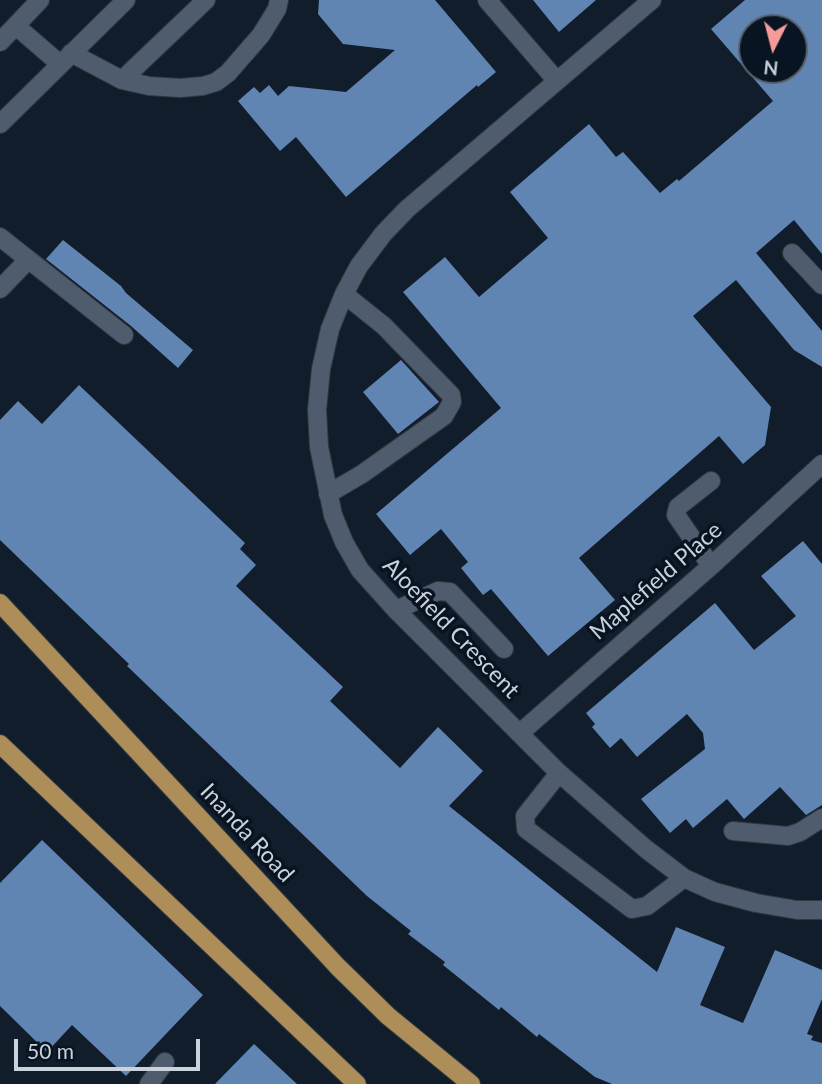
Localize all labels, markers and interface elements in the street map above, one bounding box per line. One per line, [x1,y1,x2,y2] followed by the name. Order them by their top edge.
[738,14,808,84] north arrow
[762,56,779,81] text: N
[584,516,728,646] street label: Maplefield Place
[377,552,525,704] street label: Aloefield Crescent
[194,778,300,888] street label: Inanda Road
[18,1024,203,1068] scale bar
[27,1038,74,1063] text: 50 m

